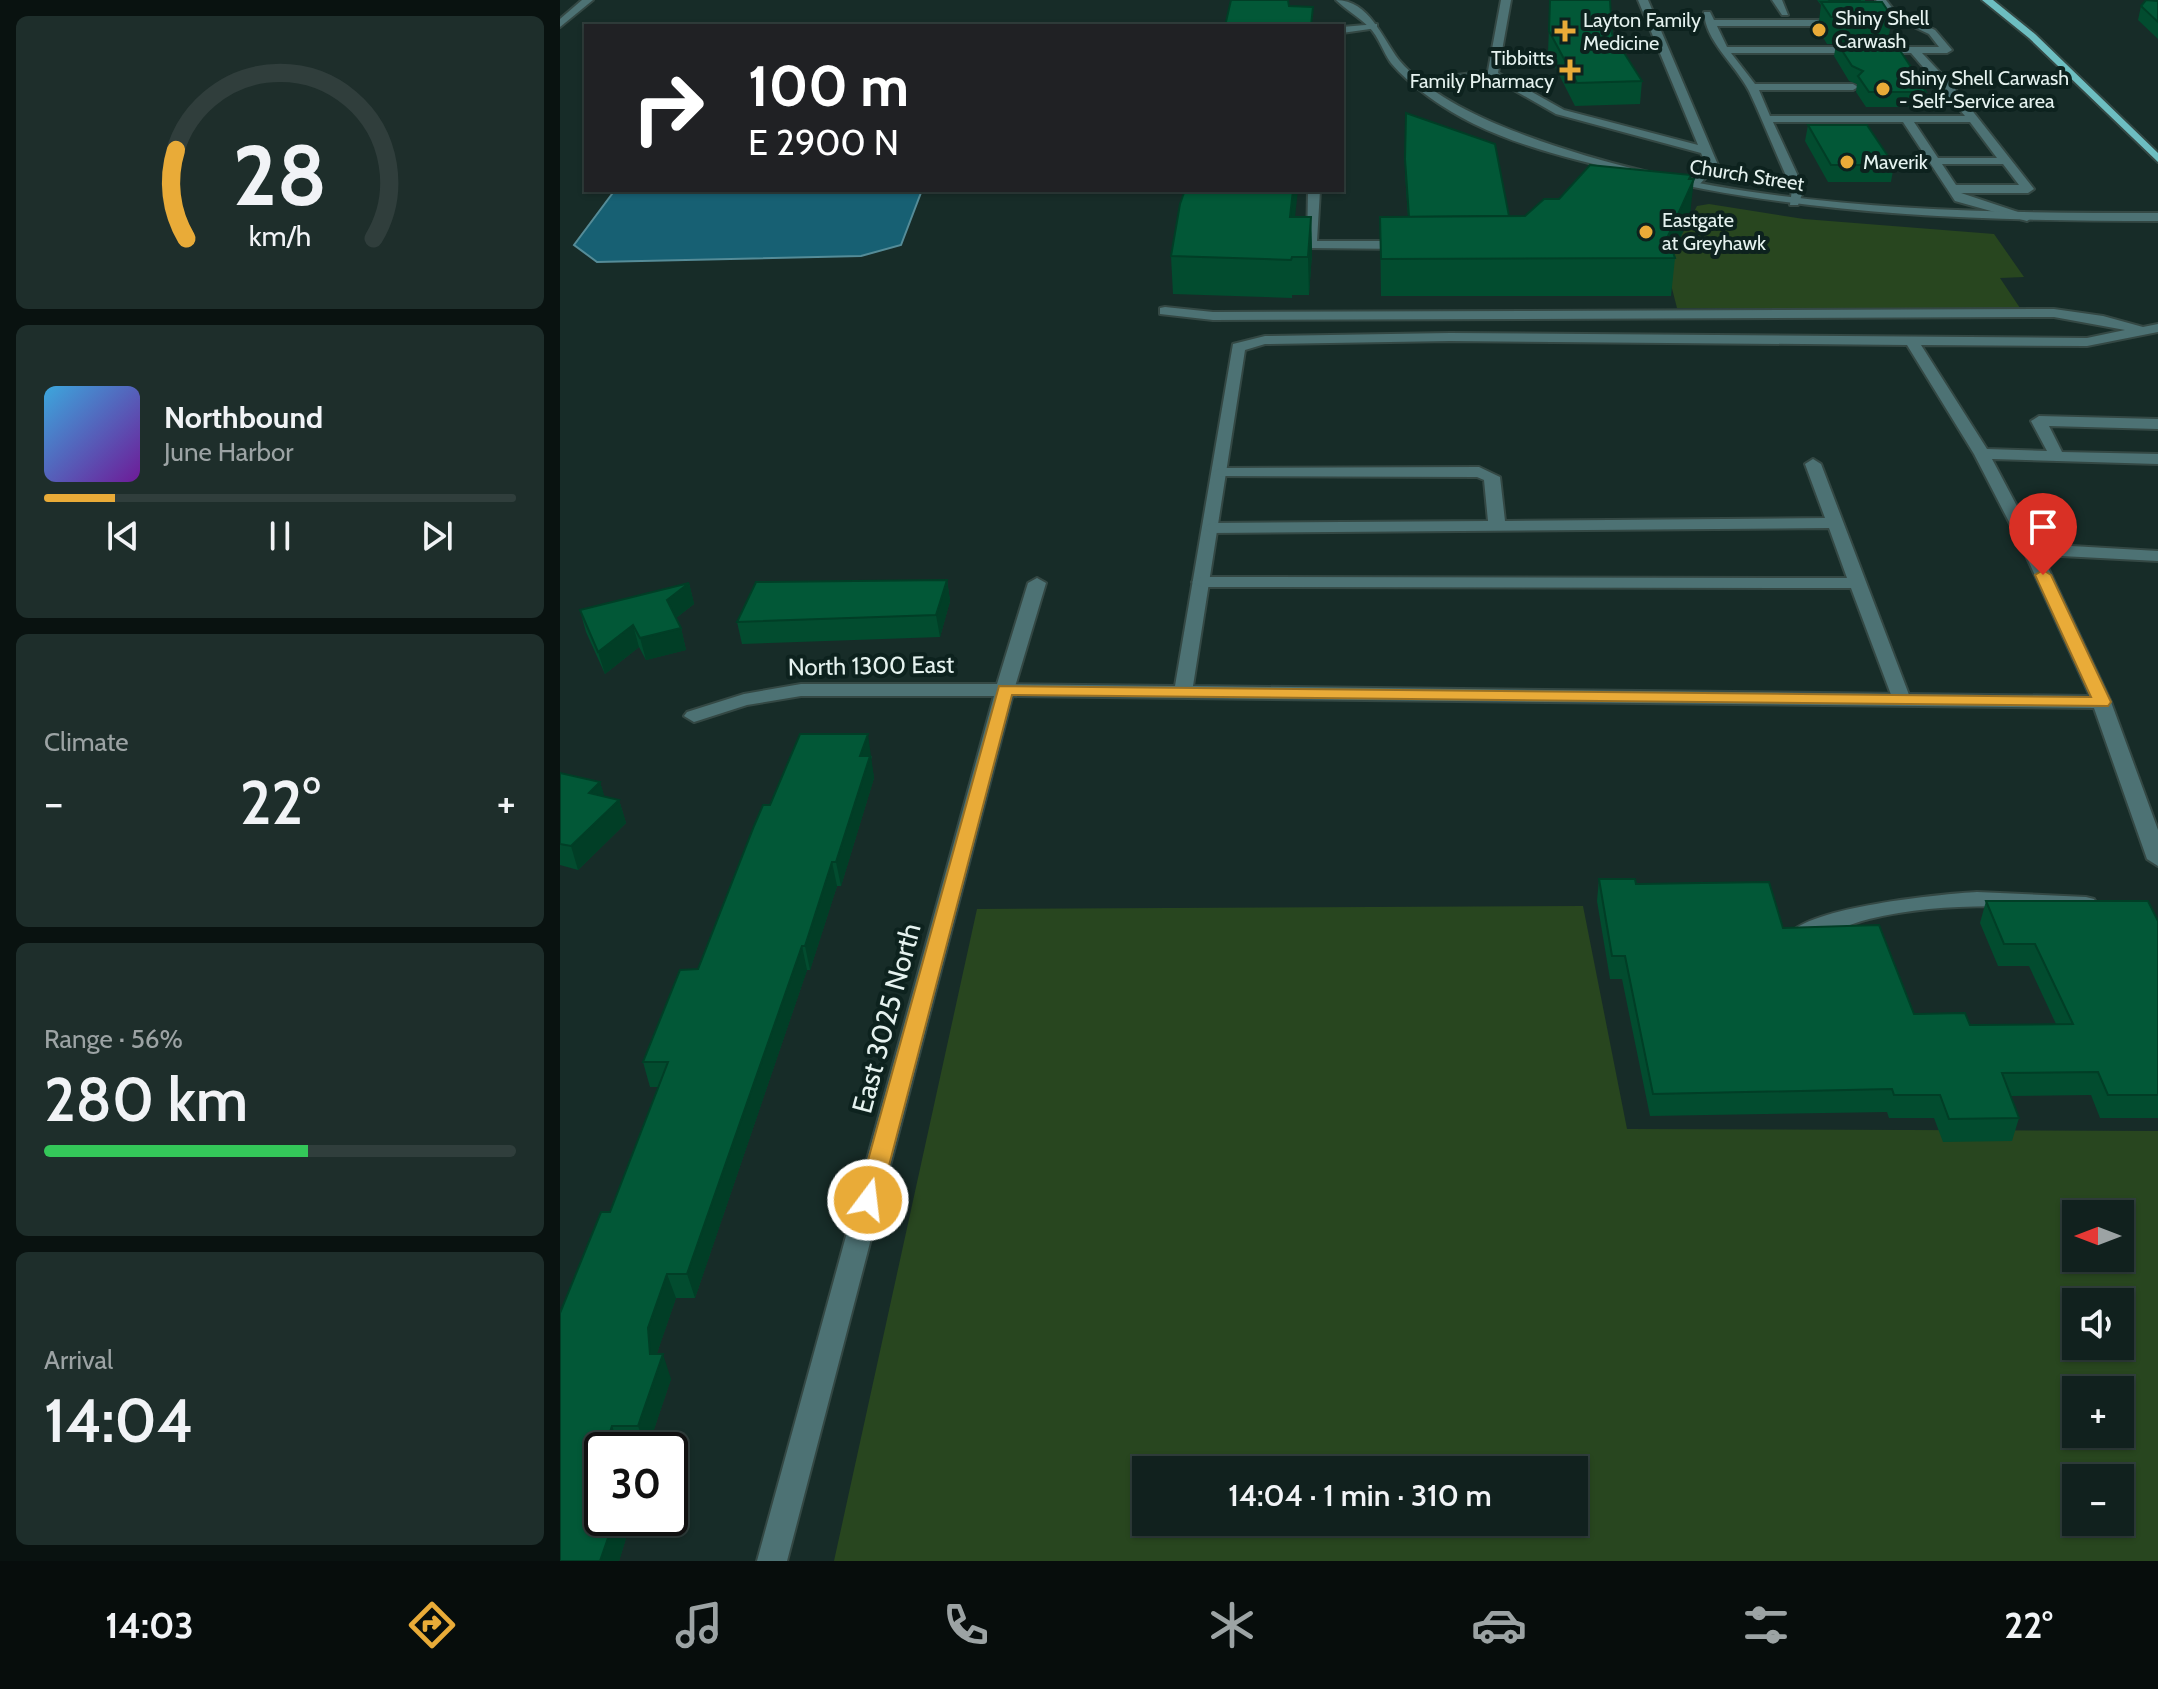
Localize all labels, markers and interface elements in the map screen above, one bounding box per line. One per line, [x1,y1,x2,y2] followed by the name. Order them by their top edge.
[1835,6,1930,53] place label: Shiny Shell Carwash
[1583,8,1701,55] place label: Layton Family Medicine
[1554,20,1576,42] marker: Layton Family Medicine
[1810,21,1828,39] marker: Shiny Shell Carwash
[1410,46,1554,93] place label: Tibbitts Family Pharmacy
[748,52,909,120] text: 100 m
[616,56,720,160] icon: right
[1561,61,1579,79] marker: Tibbitts Family Pharmacy
[1899,66,2069,113] place label: Shiny Shell Carwash - Self-Service area
[1874,80,1892,98] marker: Shiny Shell Carwash - Self-Service area
[748,120,899,164] text: E 2900 N
[233,124,327,225] text: 28
[1863,150,1928,174] place label: Maverik
[1838,153,1856,171] marker: Maverik
[1688,154,1806,196] street label: Church Street
[1662,208,1766,255] place label: Eastgate at Greyhawk
[249,218,311,253] text: km/h
[1637,223,1655,241] marker: Eastgate at Greyhawk
[164,399,323,436] text: Northbound
[164,436,293,468] text: June Harbor
[2009,493,2077,575] pin
[2021,505,2065,549] icon: arrive
[101,514,145,558] icon: previous
[258,514,302,558] icon: pause
[415,514,459,558] icon: next
[788,650,954,681] street label: North 1300 East
[44,726,129,758] text: Climate
[240,766,320,839] text: 22°
[44,776,63,829] text: −
[497,776,516,829] text: +
[844,919,928,1117] street label: East 3025 North
[44,1023,183,1055] text: Range · 56%
[44,1063,248,1136] text: 280 km
[826,1158,910,1242] position arrow
[2062,1200,2134,1272] north arrow
[2062,1200,2134,1536] map controls
[2062,1288,2134,1360] button: sound
[44,1344,113,1376] text: Arrival
[2062,1376,2134,1448] button: +
[44,1384,193,1457] text: 14:04
[584,1432,688,1536] speed limit sign: 30
[2062,1464,2134,1536] button: −
[1228,1477,1492,1514] text: 14:04 · 1 min · 310 m
[404,1597,460,1653] icon: directions
[671,1597,727,1653] icon: music
[938,1597,994,1653] icon: phone
[1204,1597,1260,1653] icon: climate
[1471,1597,1527,1653] icon: car
[1738,1597,1794,1653] icon: filters
[105,1603,194,1647] text: 14:03
[2004,1603,2053,1647] text: 22°

